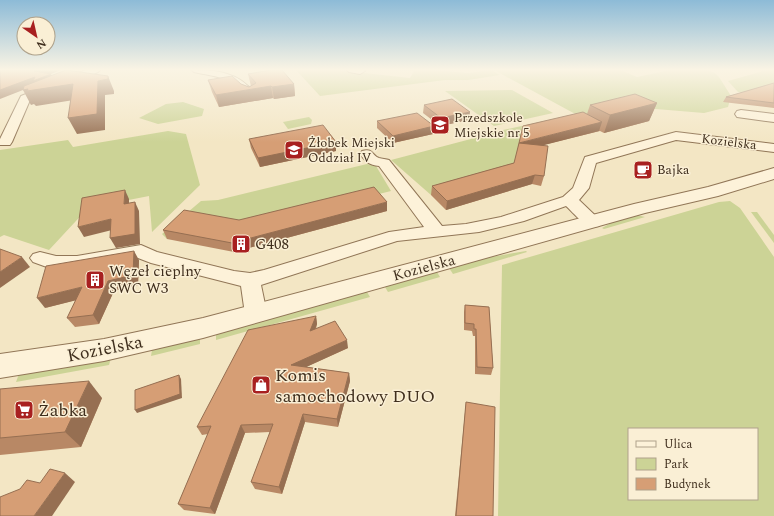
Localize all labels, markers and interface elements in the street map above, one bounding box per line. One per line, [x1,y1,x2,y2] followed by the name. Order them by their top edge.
[16,16,56,56] north arrow
[33,34,50,53] text: N
[454,108,530,143] place label: Przedszkole Miejskie nr 5
[429,114,451,136] school or university icon: Przedszkole Miejskie nr 5
[700,129,758,155] street label: Kozielska
[308,133,395,168] place label: Żłobek Miejski Oddział IV
[283,139,305,161] school or university icon: Żłobek Miejski Oddział IV
[632,159,654,181] cafe icon: Bajka
[657,160,690,180] place label: Bajka
[230,233,252,255] building icon: G408
[255,233,289,256] place label: G408
[390,248,459,287] street label: Kozielska
[109,260,202,300] place label: Węzeł cieplny SWC W3
[84,269,106,291] building icon: Węzeł cieplny SWC W3
[65,328,145,370] street label: Kozielska
[275,362,435,410] place label: Komis samochodowy DUO
[250,374,272,396] shop icon: Komis samochodowy DUO
[38,397,87,424] place label: Żabka
[13,399,35,421] supermarket icon: Żabka
[628,428,758,500] legend
[664,435,693,454] text: Ulica
[664,455,689,474] text: Park
[664,475,711,494] text: Budynek

